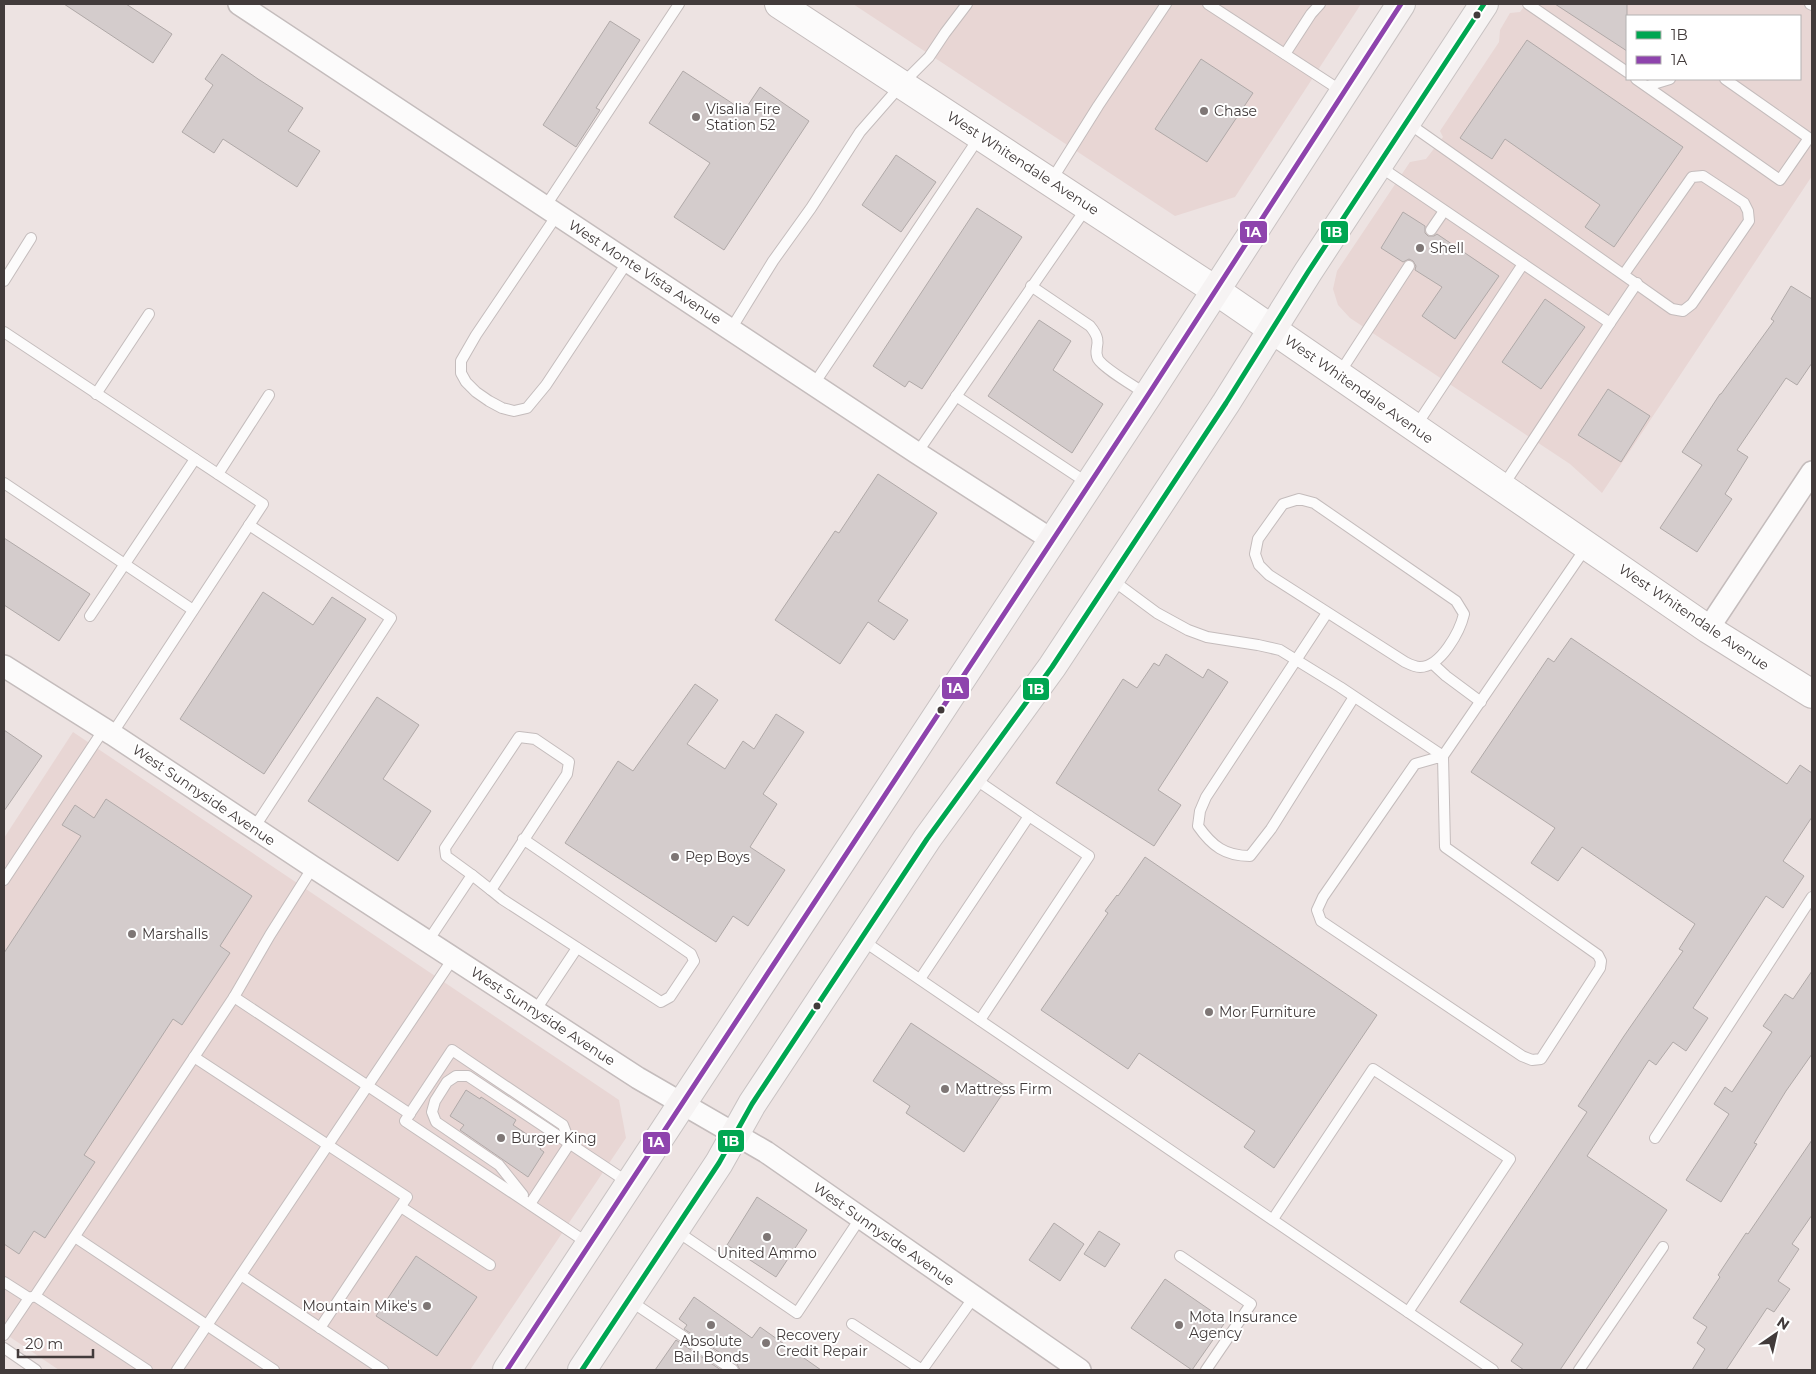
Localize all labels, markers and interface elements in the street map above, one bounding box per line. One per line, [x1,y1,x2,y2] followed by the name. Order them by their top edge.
[1472,10,1482,20] unlabelled marker
[1626,15,1801,80] legend
[1671,25,1688,44] text: 1B
[1671,50,1687,69] text: 1A
[706,100,780,134] place label: Visalia Fire Station 52
[1214,102,1257,120] place label: Chase
[1198,105,1210,117] marker: Chase
[944,107,1102,219] street label: West Whitendale Avenue
[690,111,702,123] marker: Visalia Fire Station 52
[565,216,725,328] street label: West Monte Vista Avenue
[1239,220,1268,244] line badge: 1A
[1320,220,1349,244] line badge: 1B
[1245,223,1261,241] text: 1A
[1326,223,1342,241] text: 1B
[1430,239,1464,257] place label: Shell
[1414,242,1426,254] marker: Shell
[1281,331,1437,447] street label: West Whitendale Avenue
[1615,560,1773,674] street label: West Whitendale Avenue
[941,676,970,700] line badge: 1A
[1022,677,1050,701] line badge: 1B
[947,679,963,697] text: 1A
[1028,680,1044,698] text: 1B
[936,705,946,715] unlabelled marker
[129,740,279,850] street label: West Sunnyside Avenue
[685,848,750,866] place label: Pep Boys
[669,851,681,863] marker: Pep Boys
[142,925,208,943] place label: Marshalls
[126,928,138,940] marker: Marshalls
[467,963,619,1069] street label: West Sunnyside Avenue
[812,1001,822,1011] unlabelled marker
[1219,1003,1316,1021] place label: Mor Furniture
[1203,1006,1215,1018] marker: Mor Furniture
[955,1080,1052,1098] place label: Mattress Firm
[939,1083,951,1095] marker: Mattress Firm
[511,1129,597,1147] place label: Burger King
[717,1129,745,1153] line badge: 1B
[642,1131,671,1155] line badge: 1A
[495,1132,507,1144] marker: Burger King
[723,1132,739,1150] text: 1B
[648,1133,664,1151] text: 1A
[810,1178,958,1290] street label: West Sunnyside Avenue
[761,1231,773,1243] marker: United Ammo
[717,1244,817,1262] place label: United Ammo
[302,1297,417,1315] place label: Mountain Mike's
[421,1300,433,1312] marker: Mountain Mike's
[1189,1308,1297,1342] place label: Mota Insurance Agency
[1751,1309,1801,1359] north arrow
[1774,1313,1793,1334] text: N
[705,1319,717,1331] marker: Absolute Bail Bonds
[1173,1319,1185,1331] marker: Mota Insurance Agency
[18,1326,92,1358] scale bar
[776,1326,868,1360] place label: Recovery Credit Repair
[673,1332,749,1366] place label: Absolute Bail Bonds
[25,1334,63,1353] text: 20 m
[760,1337,772,1349] marker: Recovery Credit Repair

